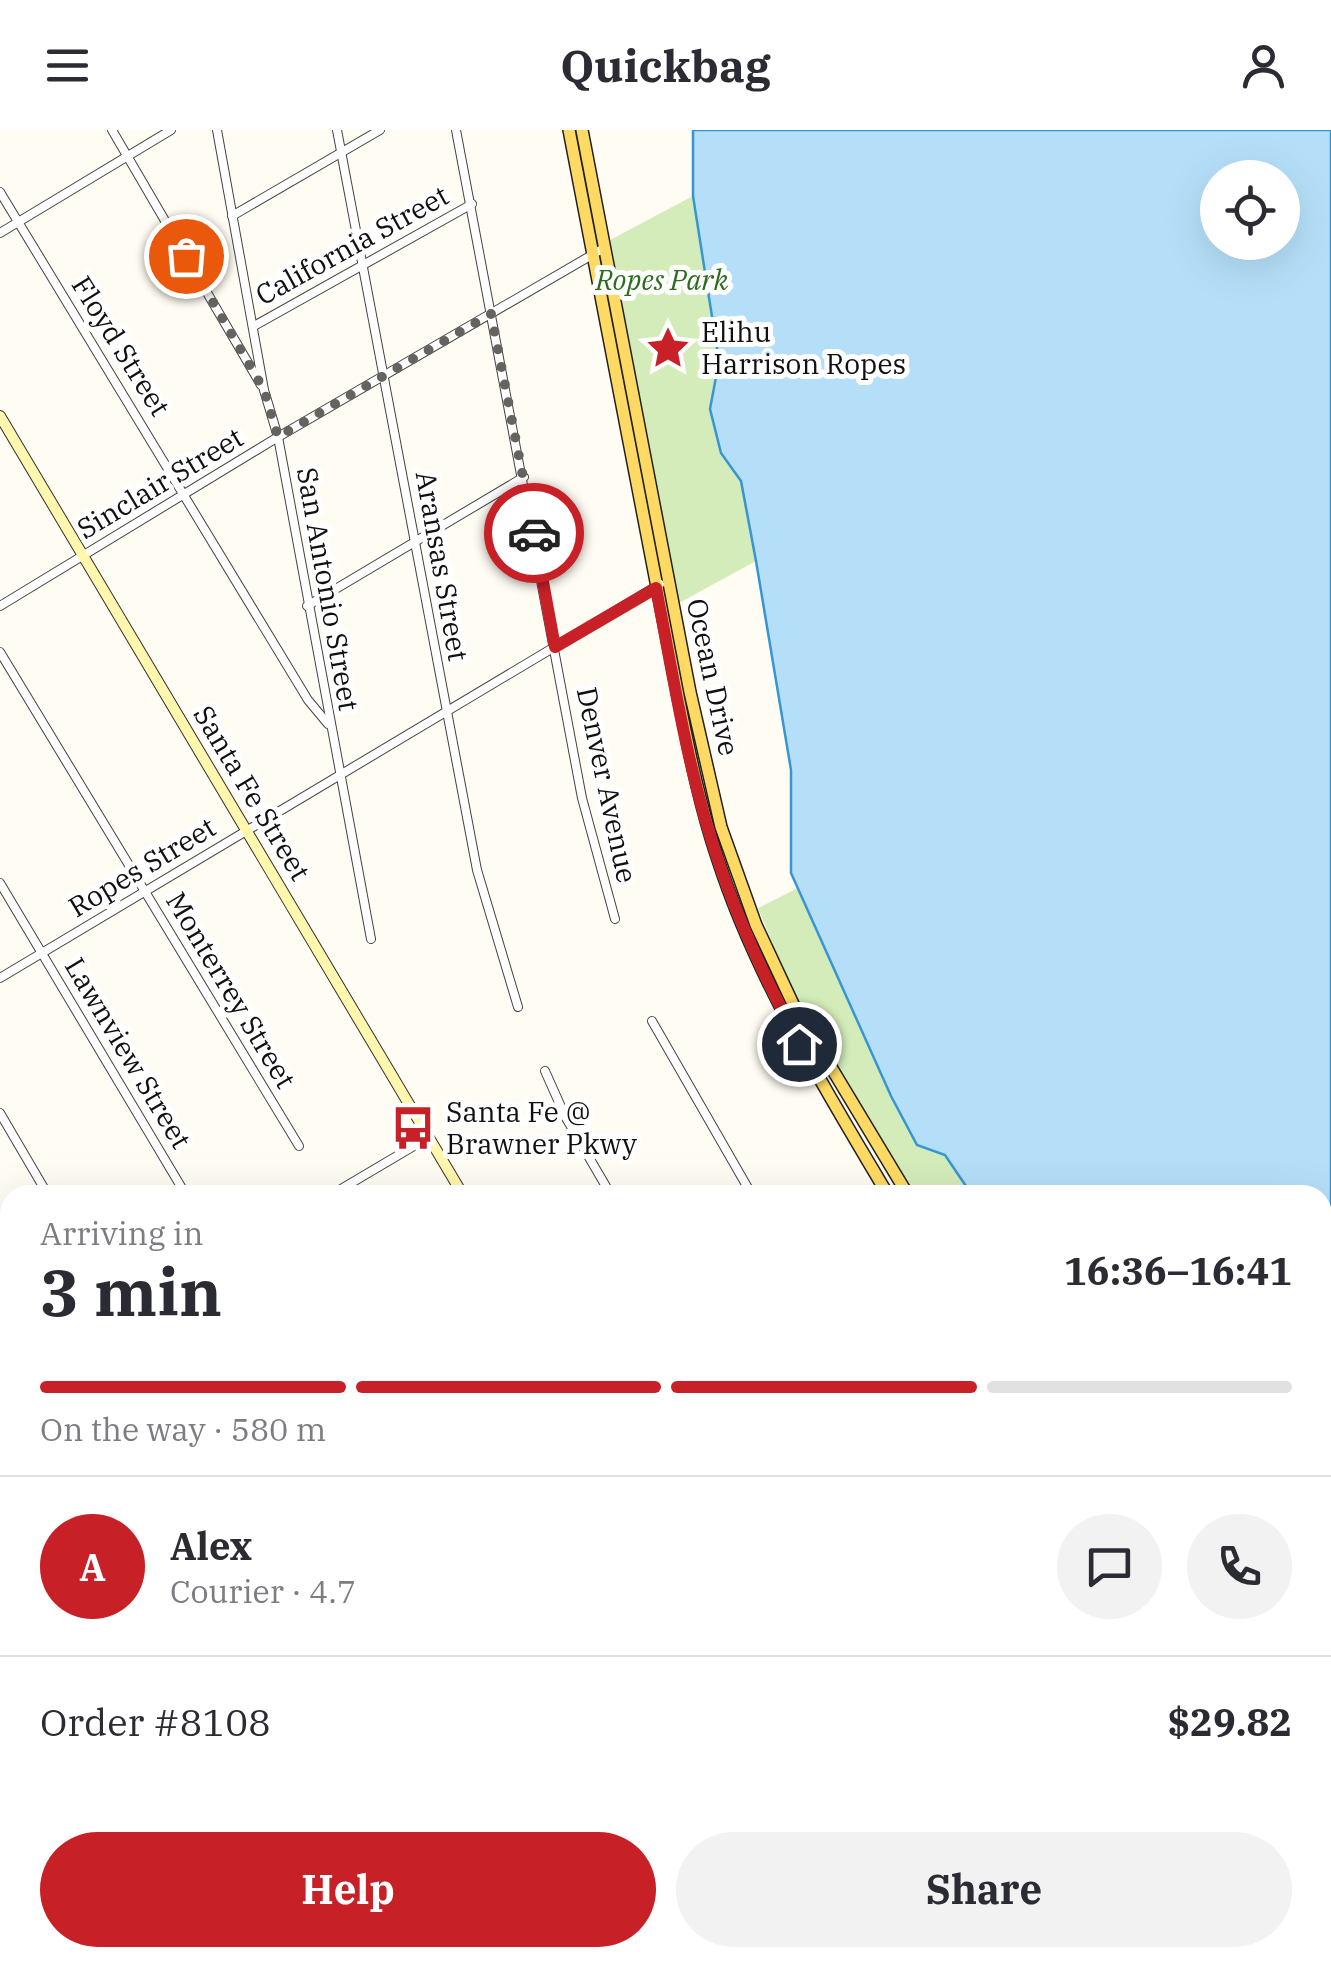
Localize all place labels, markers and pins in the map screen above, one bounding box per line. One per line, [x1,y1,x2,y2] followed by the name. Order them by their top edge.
[144,214,229,299] pin
[701,313,906,382] place label: Elihu Harrison Ropes
[644,324,692,372] place icon: Elihu Harrison Ropes
[757,1002,842,1087] pin
[446,1093,637,1162] place label: Santa Fe @ Brawner Pkwy
[389,1104,437,1152] bus stop icon: Santa Fe @ Brawner Pkwy

